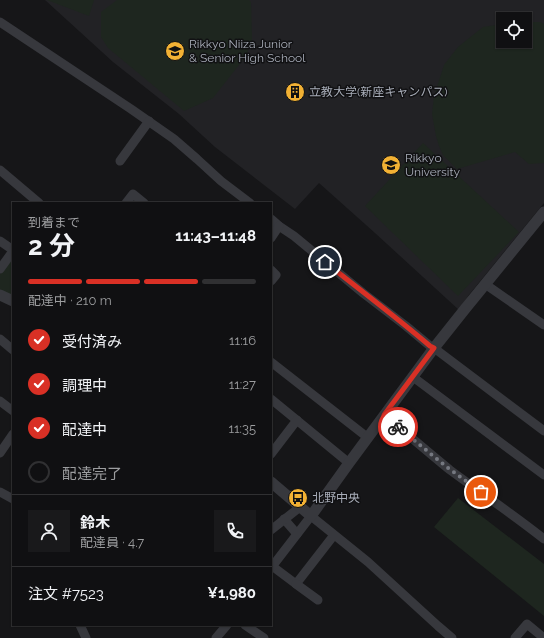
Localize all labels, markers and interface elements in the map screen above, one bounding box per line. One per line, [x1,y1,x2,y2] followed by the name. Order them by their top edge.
[496,12,532,48] map controls
[496,12,532,48] button: locate
[189,37,306,65] place label: Rikkyo Niiza Junior & Senior High School
[164,40,186,62] school or university icon: Rikkyo Niiza Junior & Senior High School
[284,81,306,103] building icon: 立教大学(新座キャンパス)
[309,85,447,99] place label: 立教大学(新座キャンパス)
[405,151,460,179] place label: Rikkyo University
[380,154,402,176] school or university icon: Rikkyo University
[28,215,80,230] text: 到着まで
[175,227,256,245] text: 11:43–11:48
[28,231,75,261] text: 2 分
[308,245,342,279] pin
[314,251,336,273] icon: home
[28,293,112,308] text: 配達中 · 210 m
[28,329,50,351] icon: check
[62,333,122,351] text: 受付済み
[229,333,256,348] text: 11:16
[28,373,50,395] icon: check
[62,377,107,395] text: 調理中
[229,377,256,392] text: 11:27
[378,407,418,447] courier
[387,416,409,438] icon: bike
[28,417,50,439] icon: check
[62,421,107,439] text: 配達中
[228,421,256,436] text: 11:35
[62,465,122,483] text: 配達完了
[464,475,498,509] pin
[470,481,492,503] icon: bag
[287,487,309,509] bus stop icon: 北野中央
[312,491,360,505] place label: 北野中央
[28,510,70,552] button: person
[214,510,256,552] button: phone
[80,514,110,532] text: 鈴木
[80,535,144,550] text: 配達員 · 4.7
[207,584,256,602] text: ¥1,980
[28,585,104,603] text: 注文 #7523

